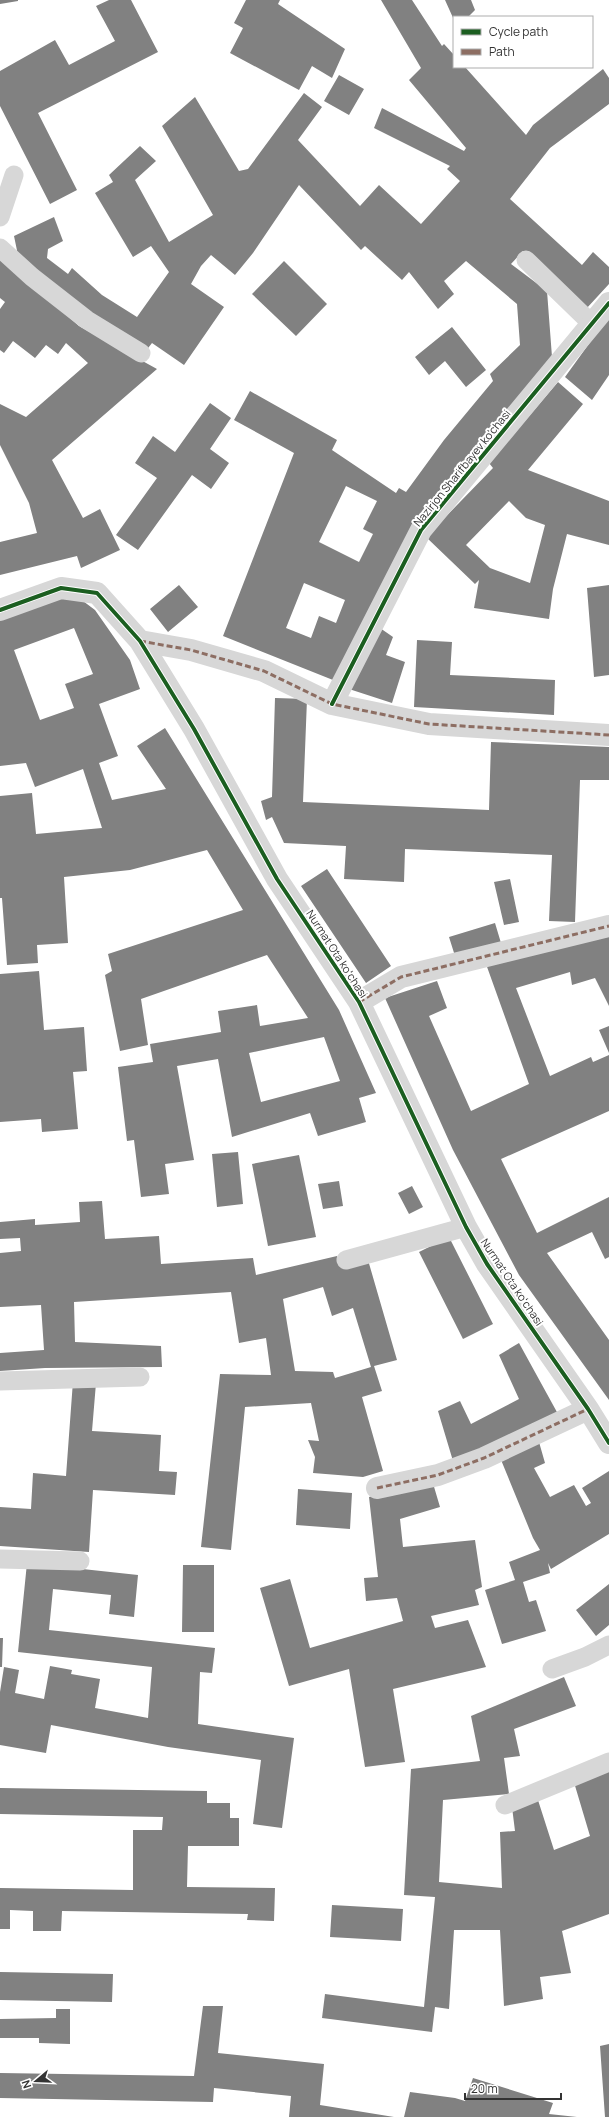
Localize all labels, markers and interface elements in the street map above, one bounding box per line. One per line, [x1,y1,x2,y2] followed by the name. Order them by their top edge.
[453,16,593,68] legend
[489,23,548,40] text: Cycle path
[489,43,515,60] text: Path
[410,406,513,529] street label: Nazirjon Sharifbayev ko'chasi
[303,907,372,1001] street label: Nurmat Ota koʻchasi
[478,1235,547,1328] street label: Nurmat Ota koʻchasi
[16,2061,56,2101] north arrow
[465,2075,561,2101] scale bar
[18,2078,34,2091] text: N
[471,2080,498,2097] text: 20 m

